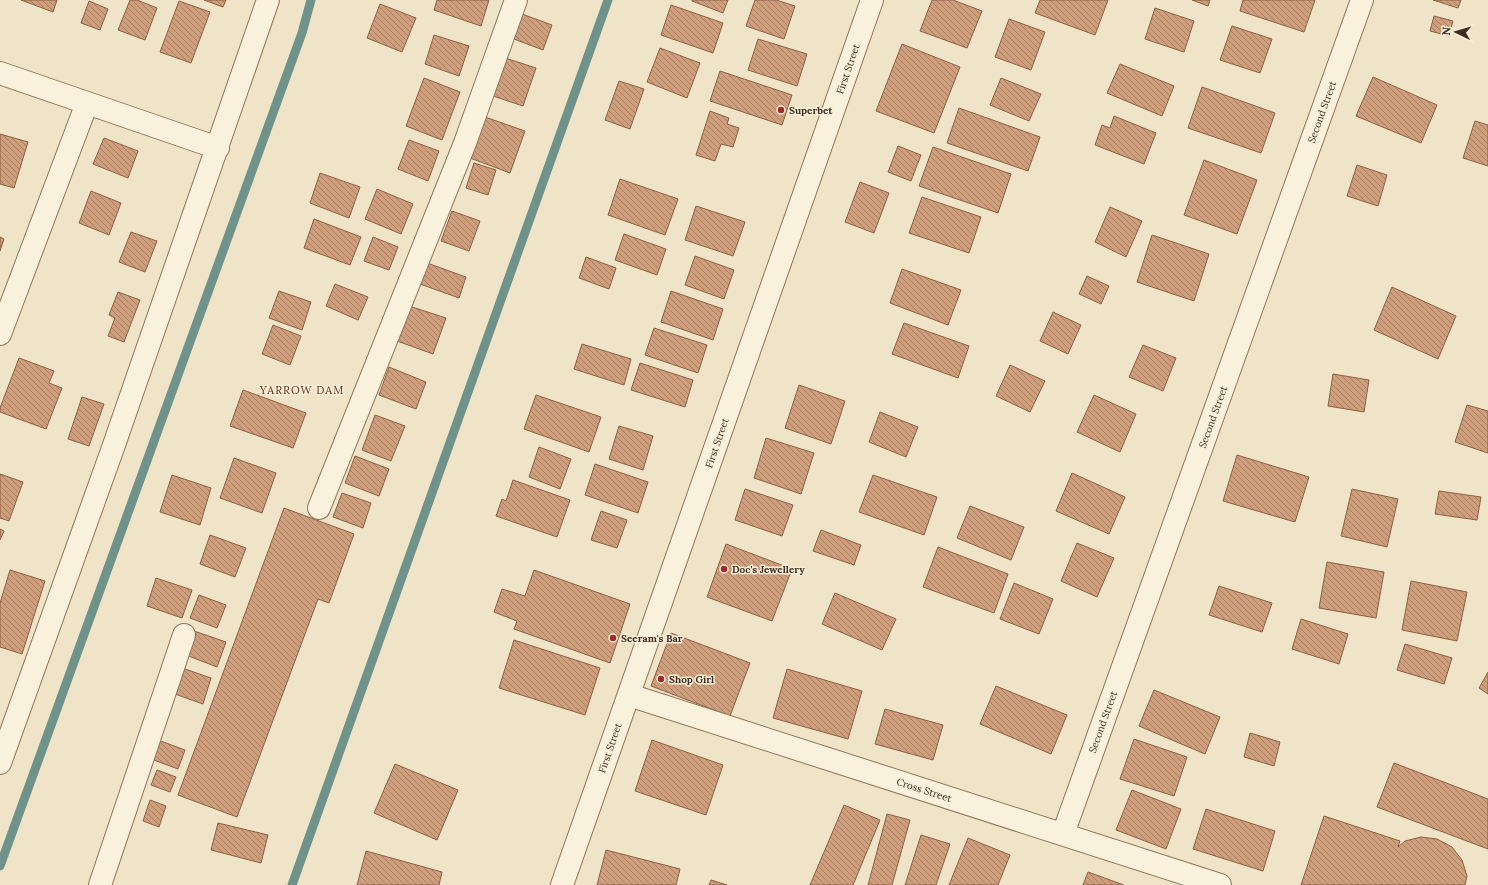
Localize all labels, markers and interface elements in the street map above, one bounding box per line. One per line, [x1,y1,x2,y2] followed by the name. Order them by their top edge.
[1436,12,1476,52] north arrow
[1439,26,1453,36] text: N
[833,42,863,96] street label: First Street
[1305,79,1339,145] street label: Second Street
[789,104,833,117] place label: Superbet
[776,105,786,115] marker: Superbet
[259,383,344,397] district label: YARROW DAM
[1196,384,1230,450] street label: Second Street
[702,416,732,470] street label: First Street
[732,563,805,576] place label: Doc's Jewellery
[719,564,729,574] marker: Doc's Jewellery
[621,632,683,645] place label: Seeram's Bar
[608,633,618,643] marker: Seeram's Bar
[669,673,714,686] place label: Shop Girl
[656,674,666,684] marker: Shop Girl
[1086,689,1120,755] street label: Second Street
[595,721,625,775] street label: First Street
[895,775,953,805] street label: Cross Street

